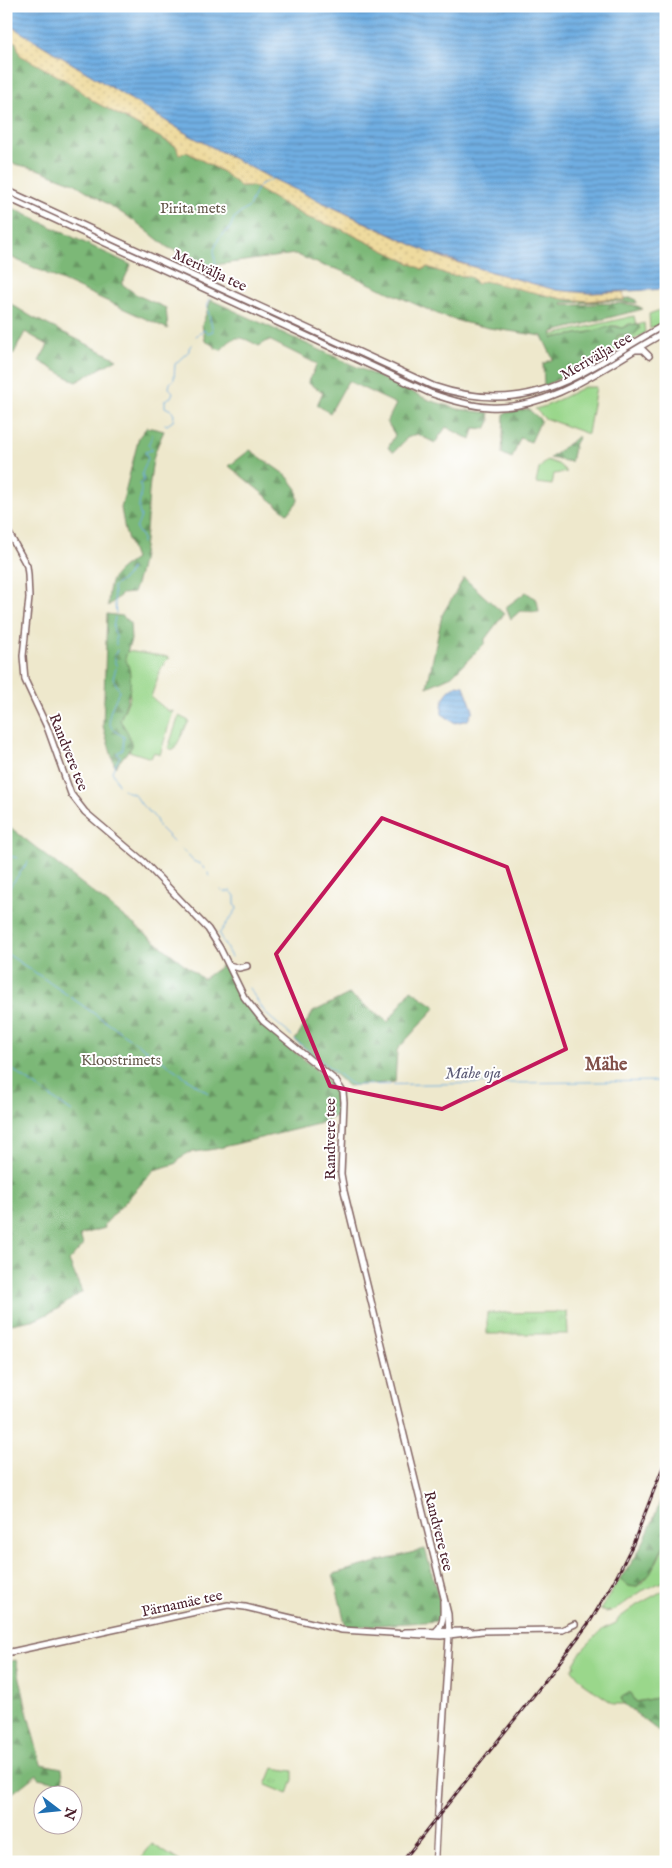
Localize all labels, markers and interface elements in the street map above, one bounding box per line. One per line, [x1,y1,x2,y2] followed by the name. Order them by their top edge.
[160,199,226,218] park label: Pirita mets
[170,245,250,296] street label: Merivälja tee
[557,328,636,385] street label: Merivälja tee
[44,711,93,794] street label: Randvere tee
[81,1051,161,1070] park label: Kloostrimets
[585,1054,628,1077] district label: Mähe
[445,1064,501,1084] water label: Mähe oja
[321,1098,340,1180] street label: Randvere tee
[419,1489,458,1573] street label: Randvere tee
[140,1586,224,1621] street label: Pärnamäe tee
[32,1786,82,1836] north arrow
[59,1804,80,1822] text: N

